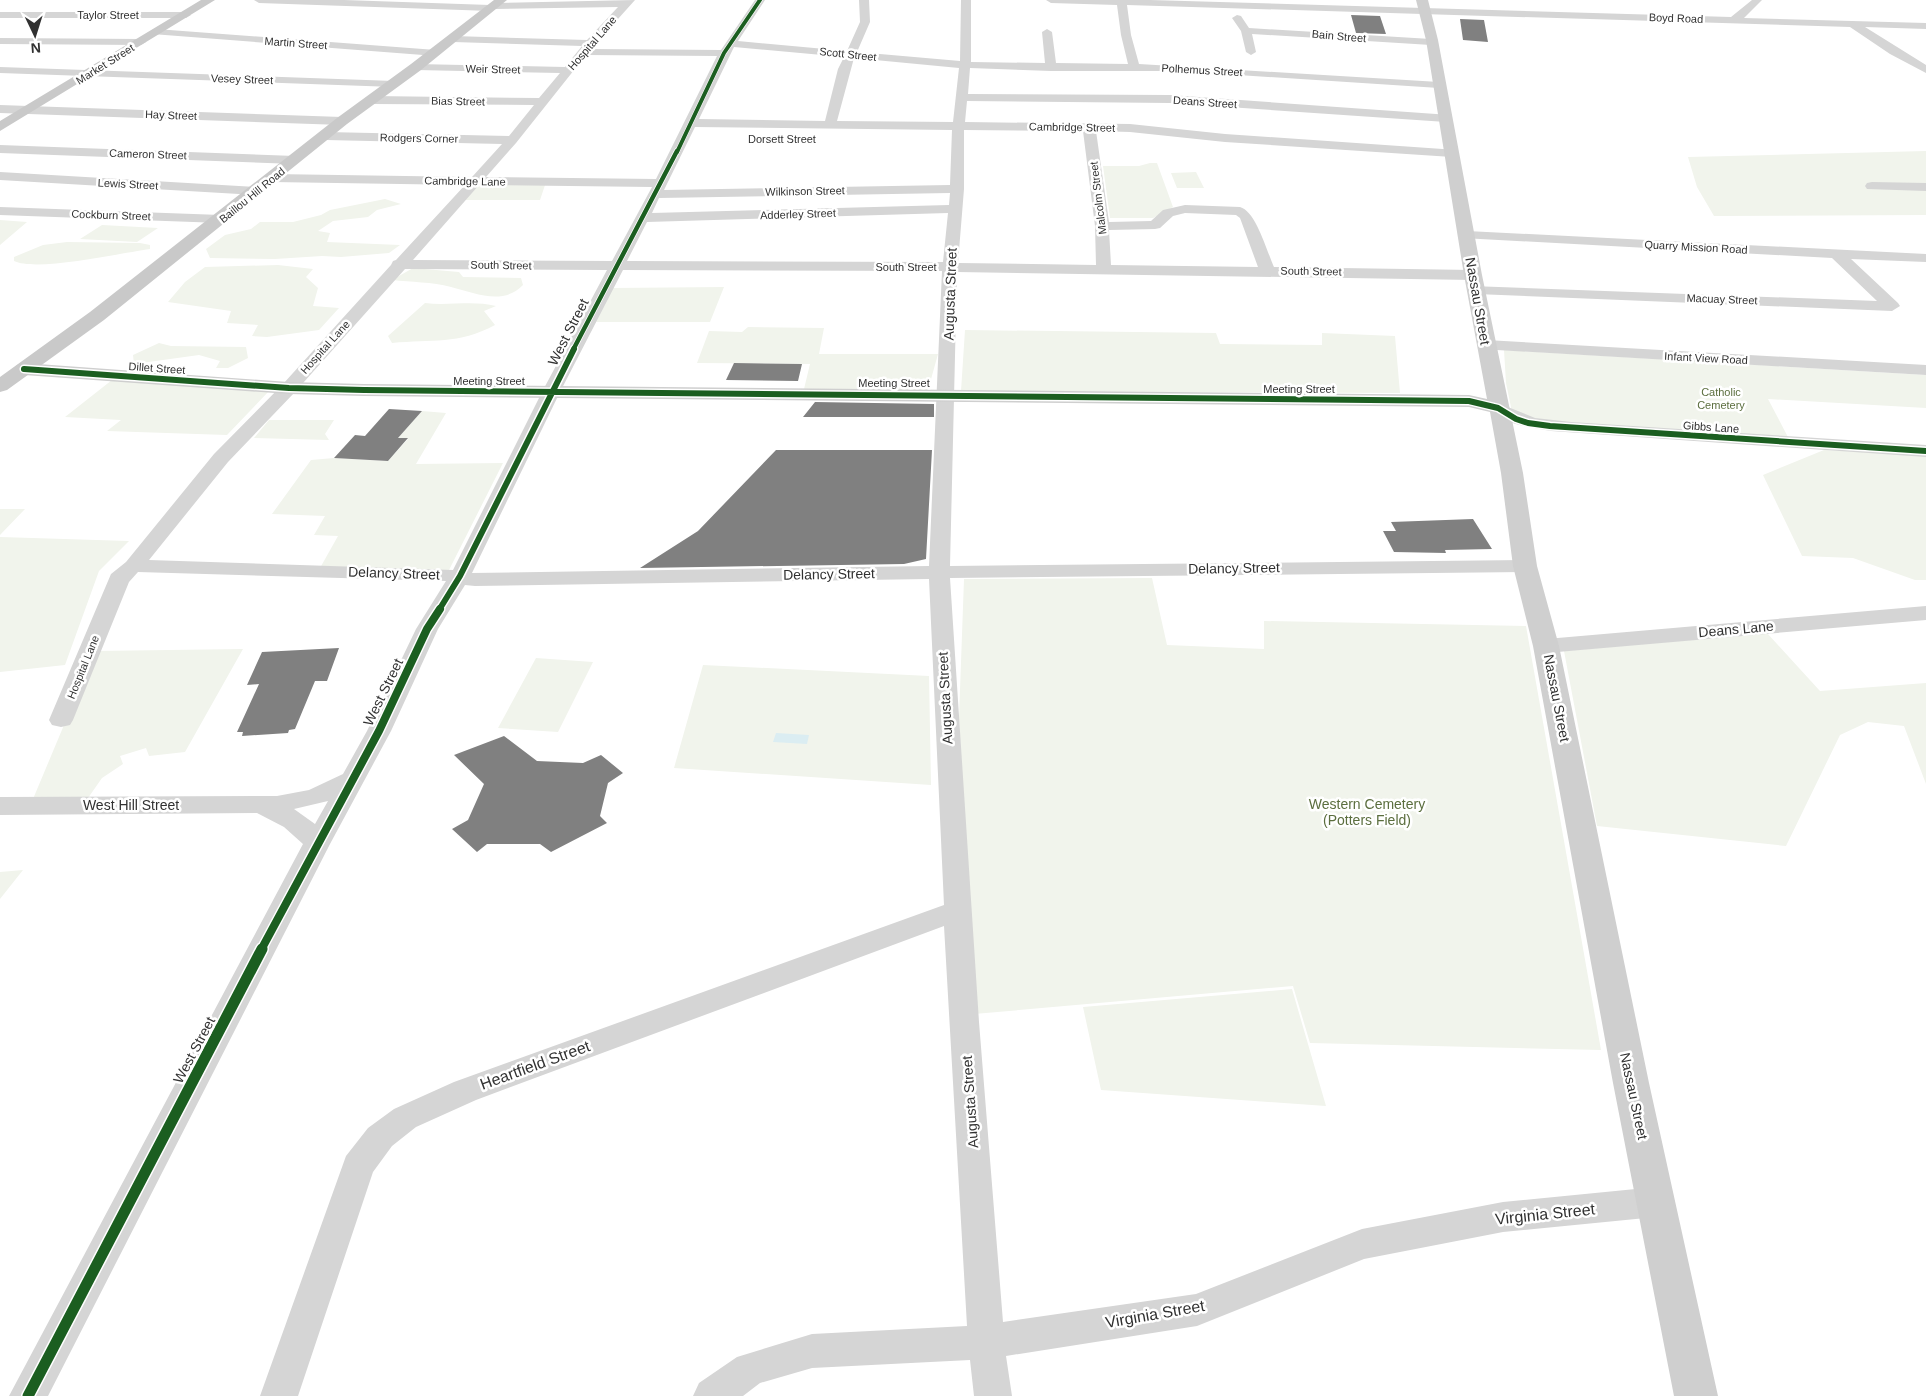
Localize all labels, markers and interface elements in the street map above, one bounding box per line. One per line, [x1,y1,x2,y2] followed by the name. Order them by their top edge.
[77,9,139,21] street label: Taylor Street
[10,10,60,60] north arrow
[1649,11,1703,25] street label: Boyd Road
[565,14,619,72] street label: Hospital Lane
[1311,28,1367,44] street label: Bain Street
[264,35,328,51] street label: Martin Street
[30,40,42,56] text: N
[74,41,136,87] street label: Market Street
[819,45,877,63] street label: Scott Street
[1161,62,1243,78] street label: Polhemus Street
[465,63,521,75] street label: Weir Street
[211,72,273,86] street label: Vesey Street
[1173,94,1237,110] street label: Deans Street
[431,95,485,107] street label: Bias Street
[145,108,197,122] street label: Hay Street
[1029,120,1115,134] street label: Cambridge Street
[380,131,459,145] street label: Rodgers Corner
[748,133,816,145] street label: Dorsett Street
[109,147,187,161] street label: Cameron Street
[1088,161,1108,235] street label: Malcolm Street
[217,165,287,225] street label: Baillou Hill Road
[424,174,506,188] street label: Cambridge Lane
[97,176,159,192] street label: Lewis Street
[765,184,845,198] street label: Wilkinson Street
[760,207,836,221] street label: Adderley Street
[71,208,151,222] street label: Cockburn Street
[1644,238,1748,256] street label: Quarry Mission Road
[940,247,960,341] street label: Augusta Street
[1462,256,1494,346] street label: Nassau Street
[470,258,532,272] street label: South Street
[875,261,937,273] street label: South Street
[1280,264,1342,278] street label: South Street
[1686,292,1758,306] street label: Macuay Street
[544,296,592,368] street label: West Street
[298,318,352,376] street label: Hospital Lane
[1664,350,1748,366] street label: Infant View Road
[128,360,186,376] street label: Dillet Street
[453,375,525,387] street label: Meeting Street
[858,377,930,389] street label: Meeting Street
[1263,383,1335,395] street label: Meeting Street
[1697,386,1745,411] park label: Catholic Cemetery
[1683,419,1739,435] street label: Gibbs Lane
[1188,559,1280,577] street label: Delancy Street
[348,563,440,583] street label: Delancy Street
[783,565,875,583] street label: Delancy Street
[1698,618,1775,640] street label: Deans Lane
[65,634,101,700] street label: Hospital Lane
[935,651,955,745] street label: Augusta Street
[1541,653,1573,743] street label: Nassau Street
[360,656,406,728] street label: West Street
[1309,796,1425,828] park label: Western Cemetery (Potters Field)
[83,797,179,813] street label: West Hill Street
[170,1014,218,1086] street label: West Street
[478,1037,593,1093] street label: Heartfield Street
[1617,1051,1651,1141] street label: Nassau Street
[959,1055,981,1149] street label: Augusta Street
[1494,1200,1596,1228] street label: Virginia Street
[1104,1297,1206,1331] street label: Virginia Street

